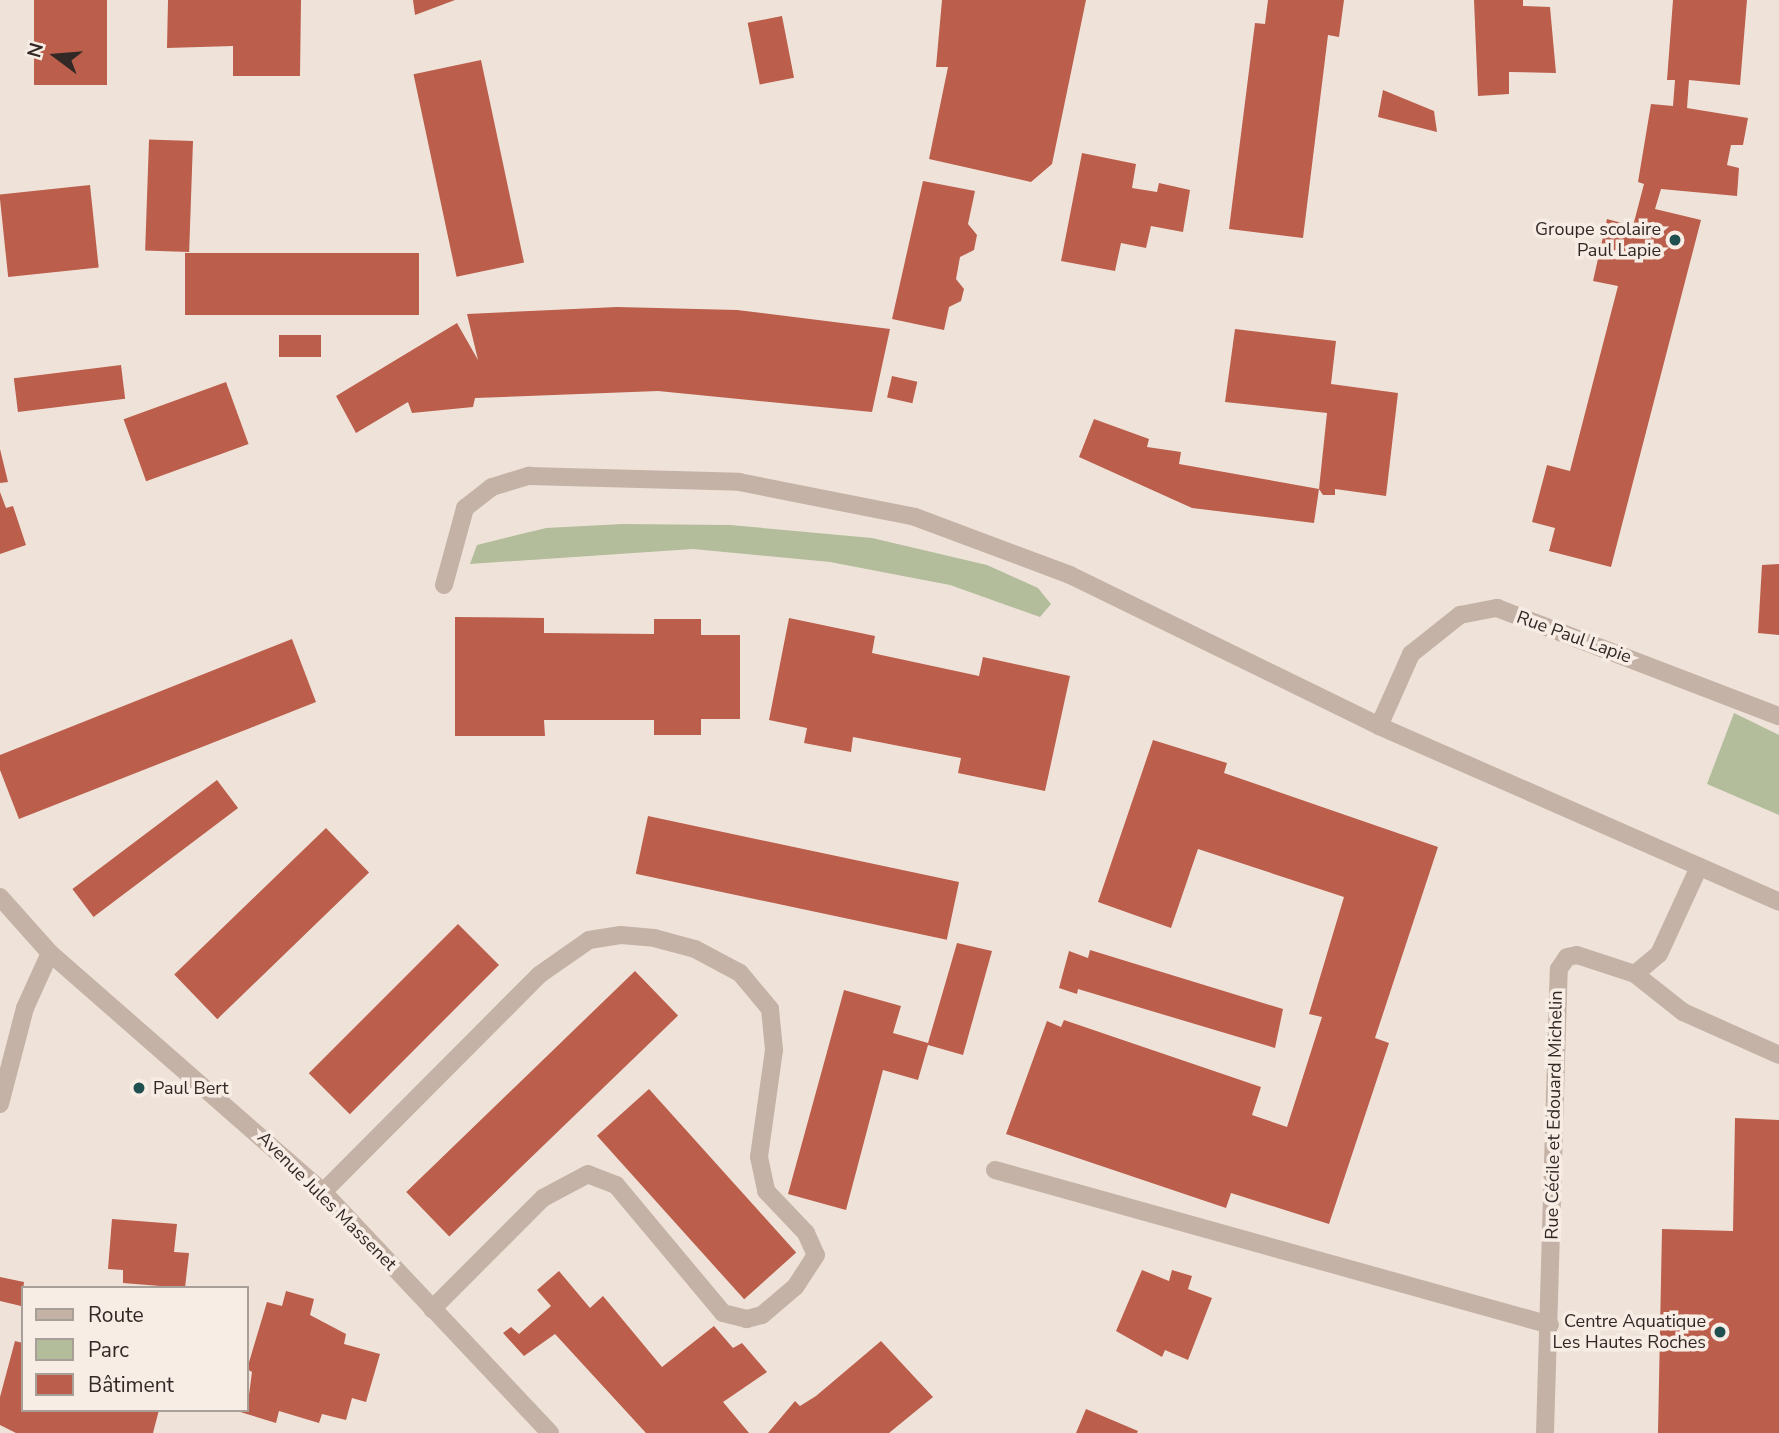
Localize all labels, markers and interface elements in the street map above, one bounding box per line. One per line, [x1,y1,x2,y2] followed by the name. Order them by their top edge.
[21,21,91,91] north arrow
[21,40,50,61] text: N
[1535,219,1661,262] place label: Groupe scolaire Paul Lapie
[1667,232,1683,248] marker: Groupe scolaire Paul Lapie
[1514,606,1634,668] street label: Rue Paul Lapie
[1541,990,1567,1240] street label: Rue Cécile et Edouard Michelin
[153,1077,229,1099] place label: Paul Bert
[131,1080,147,1096] marker: Paul Bert
[253,1127,401,1275] street label: Avenue Jules Massenet
[21,1286,248,1412] legend
[88,1301,144,1329] text: Route
[1552,1311,1706,1354] place label: Centre Aquatique Les Hautes Roches
[1712,1324,1728,1340] marker: Centre Aquatique Les Hautes Roches
[88,1336,129,1364] text: Parc
[88,1371,174,1399] text: Bâtiment

